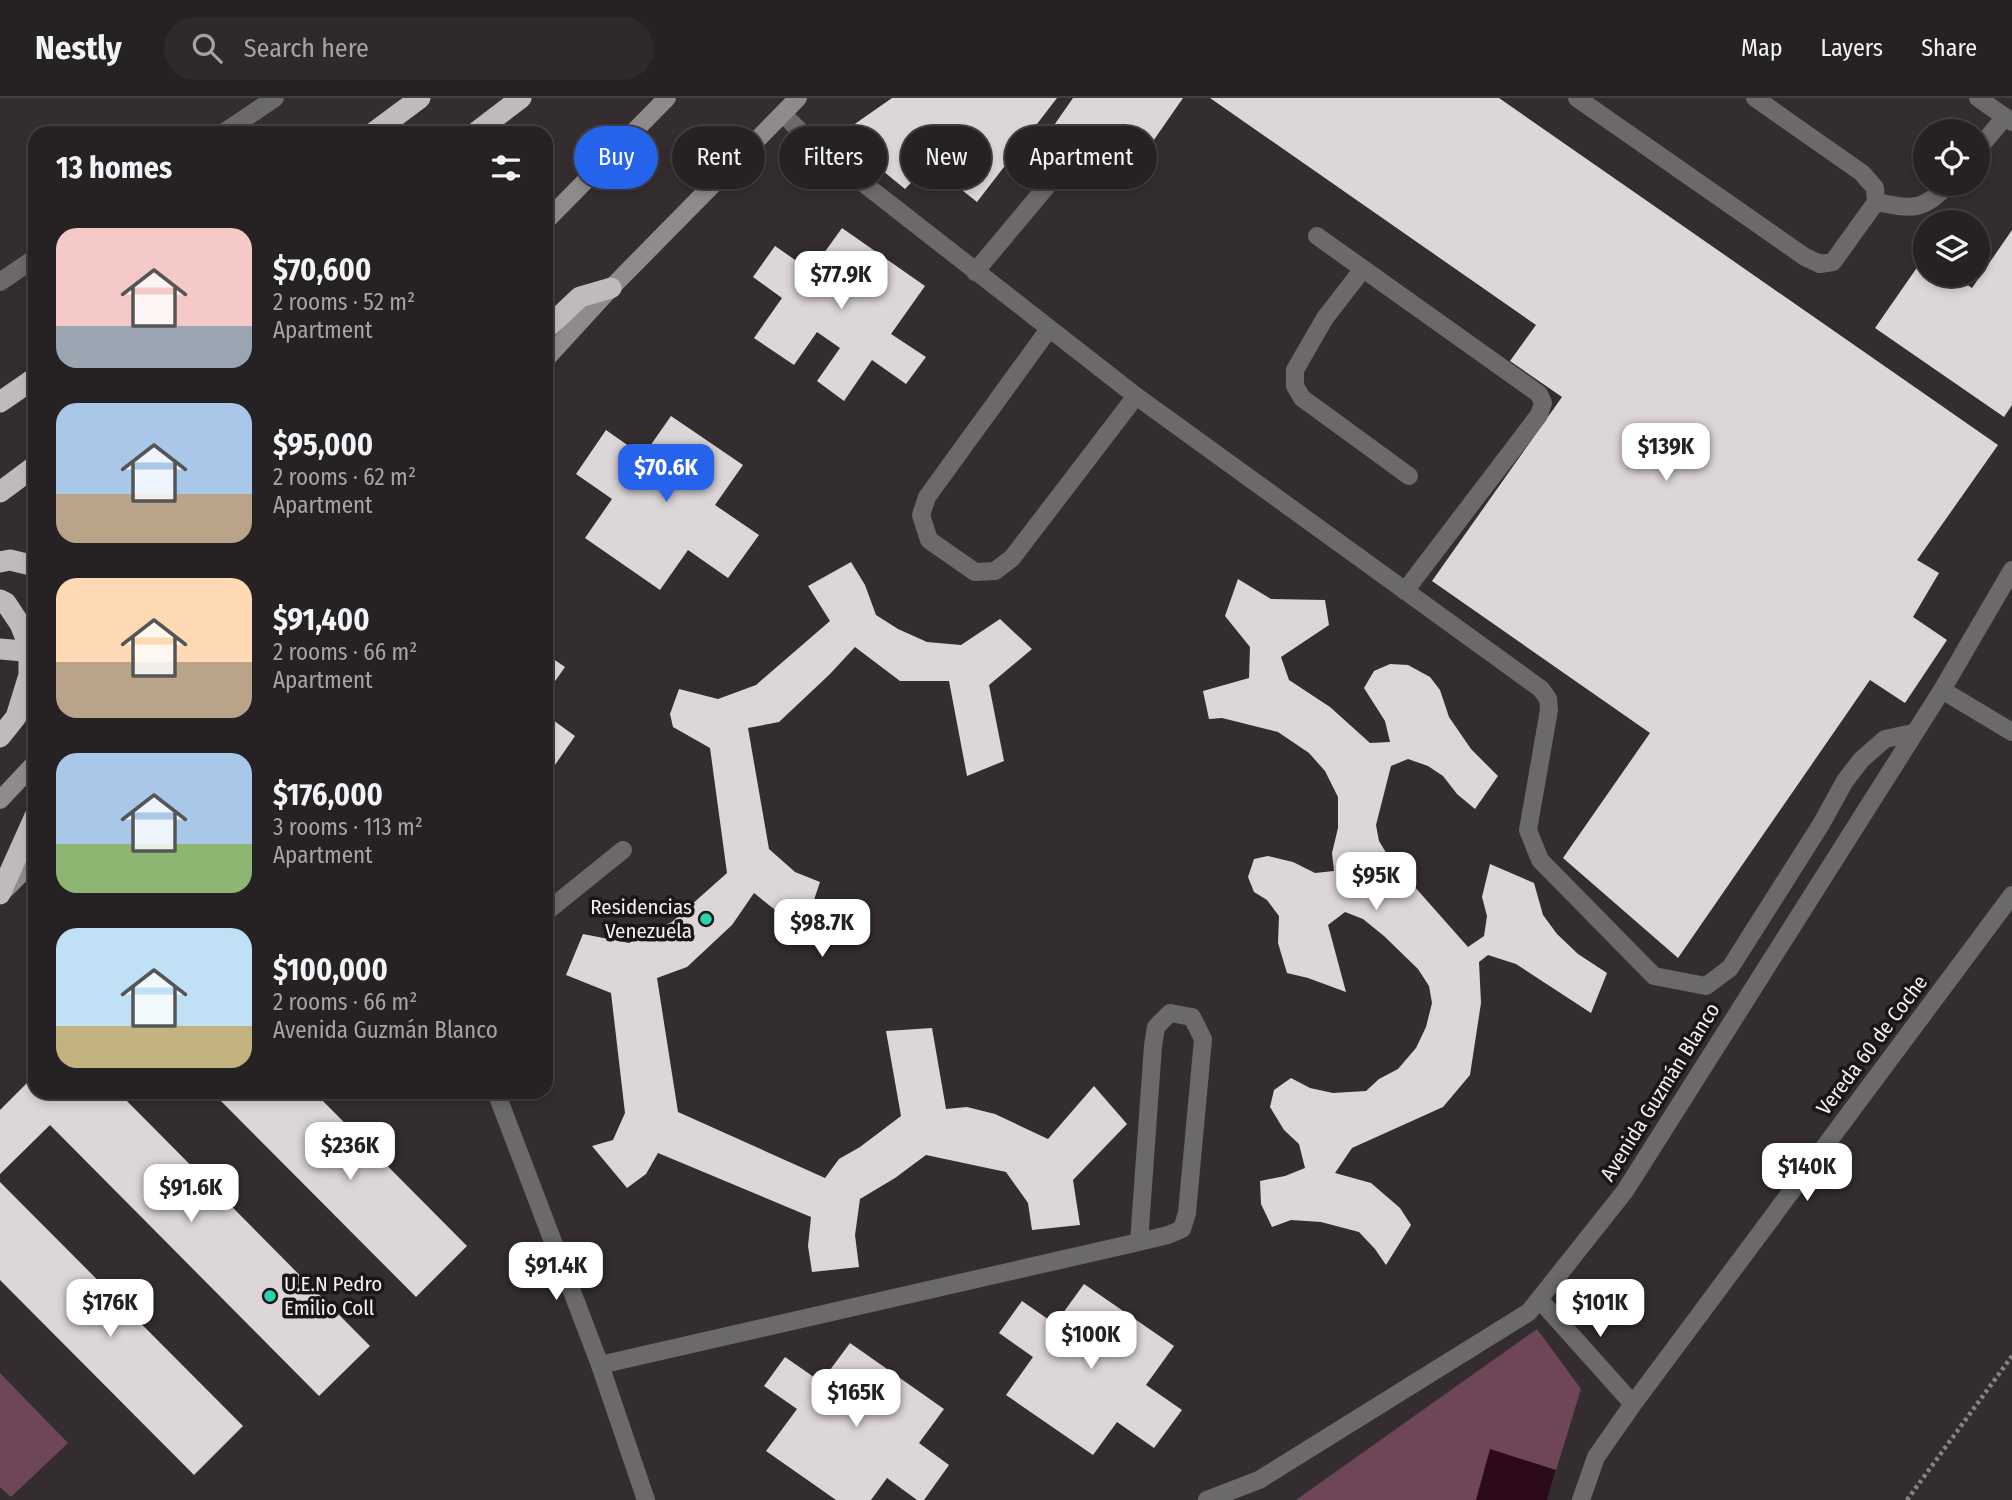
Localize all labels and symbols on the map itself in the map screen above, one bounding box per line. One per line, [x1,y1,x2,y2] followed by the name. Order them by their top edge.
[784,252,898,311] pin: $77.9K
[1617,424,1715,483] pin: $139K
[609,444,723,504] pin: $70.6K
[1335,852,1417,912] pin: $95K
[590,894,692,944] place label: Residencias Venezuela
[765,900,879,959] pin: $98.7K
[698,911,714,927] marker: Residencias Venezuela
[1811,970,1933,1120] street label: Vereda 60 de Coche
[1595,998,1725,1186] street label: Avenida Guzmán Blanco
[301,1122,399,1182] pin: $236K
[1758,1144,1856,1203] pin: $140K
[134,1164,248,1224] pin: $91.6K
[499,1242,613,1302] pin: $91.4K
[284,1271,382,1321] place label: U.E.N Pedro Emilio Coll
[61,1280,159,1339] pin: $176K
[1551,1280,1649,1339] pin: $101K
[262,1288,278,1304] marker: U.E.N Pedro Emilio Coll
[1042,1312,1140,1371] pin: $100K
[807,1370,905,1429] pin: $165K

